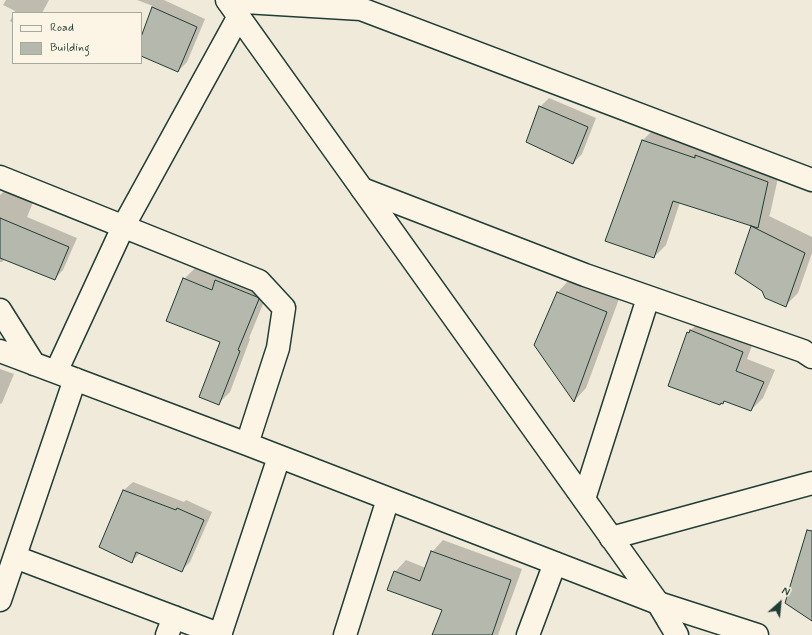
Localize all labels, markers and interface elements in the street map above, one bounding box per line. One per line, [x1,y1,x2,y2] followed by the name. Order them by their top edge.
[12,12,142,64] legend
[50,20,74,36] text: Road
[50,40,90,56] text: Building
[760,583,800,623] north arrow
[779,584,792,600] text: N

